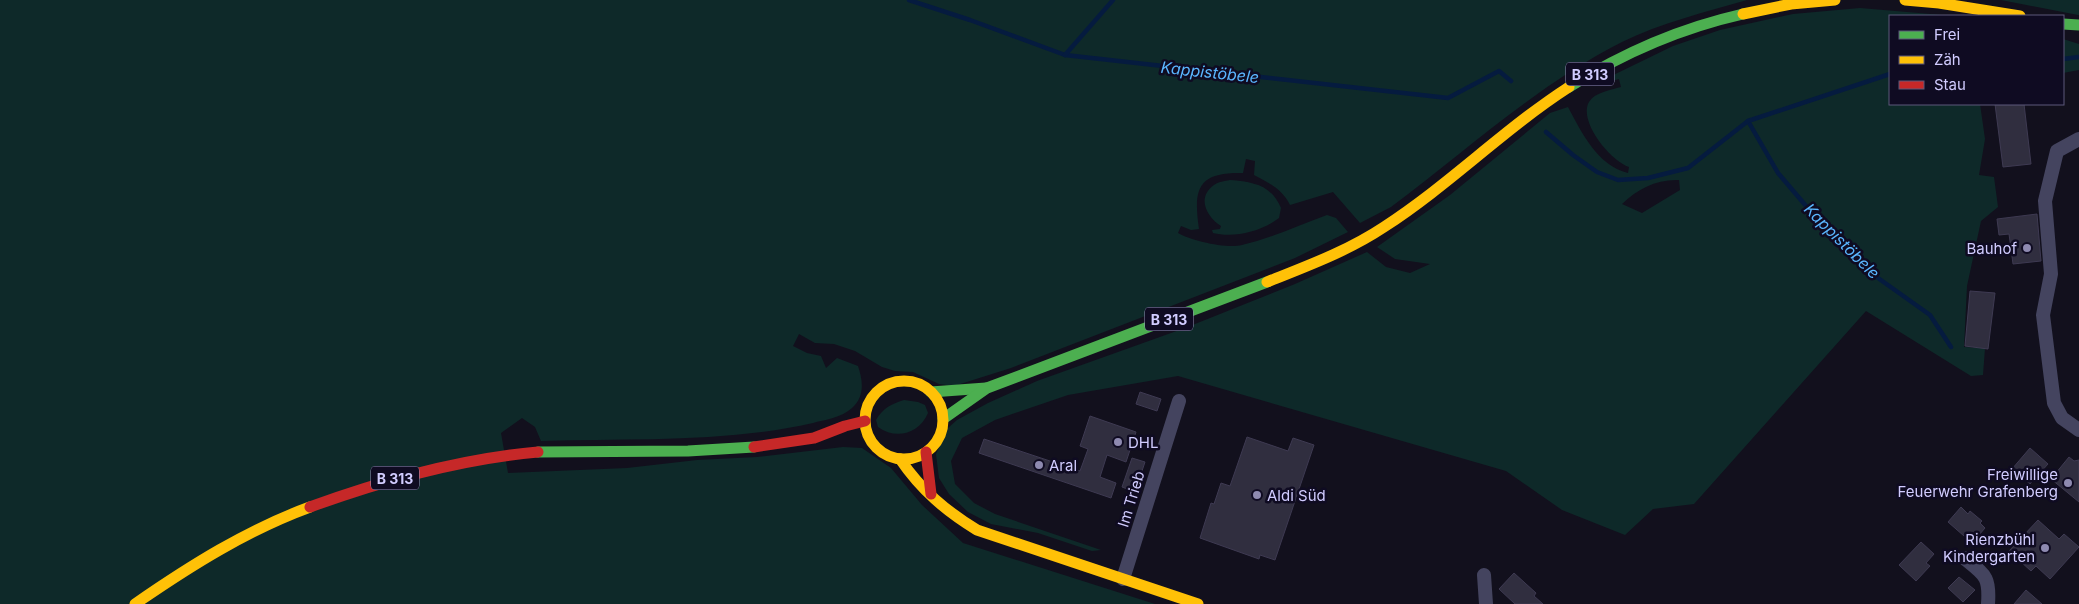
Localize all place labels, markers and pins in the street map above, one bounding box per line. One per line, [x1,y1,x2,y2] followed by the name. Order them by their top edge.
[1966,239,2017,258] place label: Bauhof
[2021,242,2033,254] marker: Bauhof
[1128,433,1158,452] place label: DHL
[1112,436,1124,448] marker: DHL
[1049,456,1077,475] place label: Aral
[1033,459,1045,471] marker: Aral
[1898,465,2058,501] place label: Freiwillige Feuerwehr Grafenberg
[2062,477,2074,489] marker: Freiwillige Feuerwehr Grafenberg
[1267,486,1326,505] place label: Aldi Süd
[1251,489,1263,501] marker: Aldi Süd
[1943,530,2035,566] place label: Rienzbühl Kindergarten
[2039,542,2051,554] marker: Rienzbühl Kindergarten

